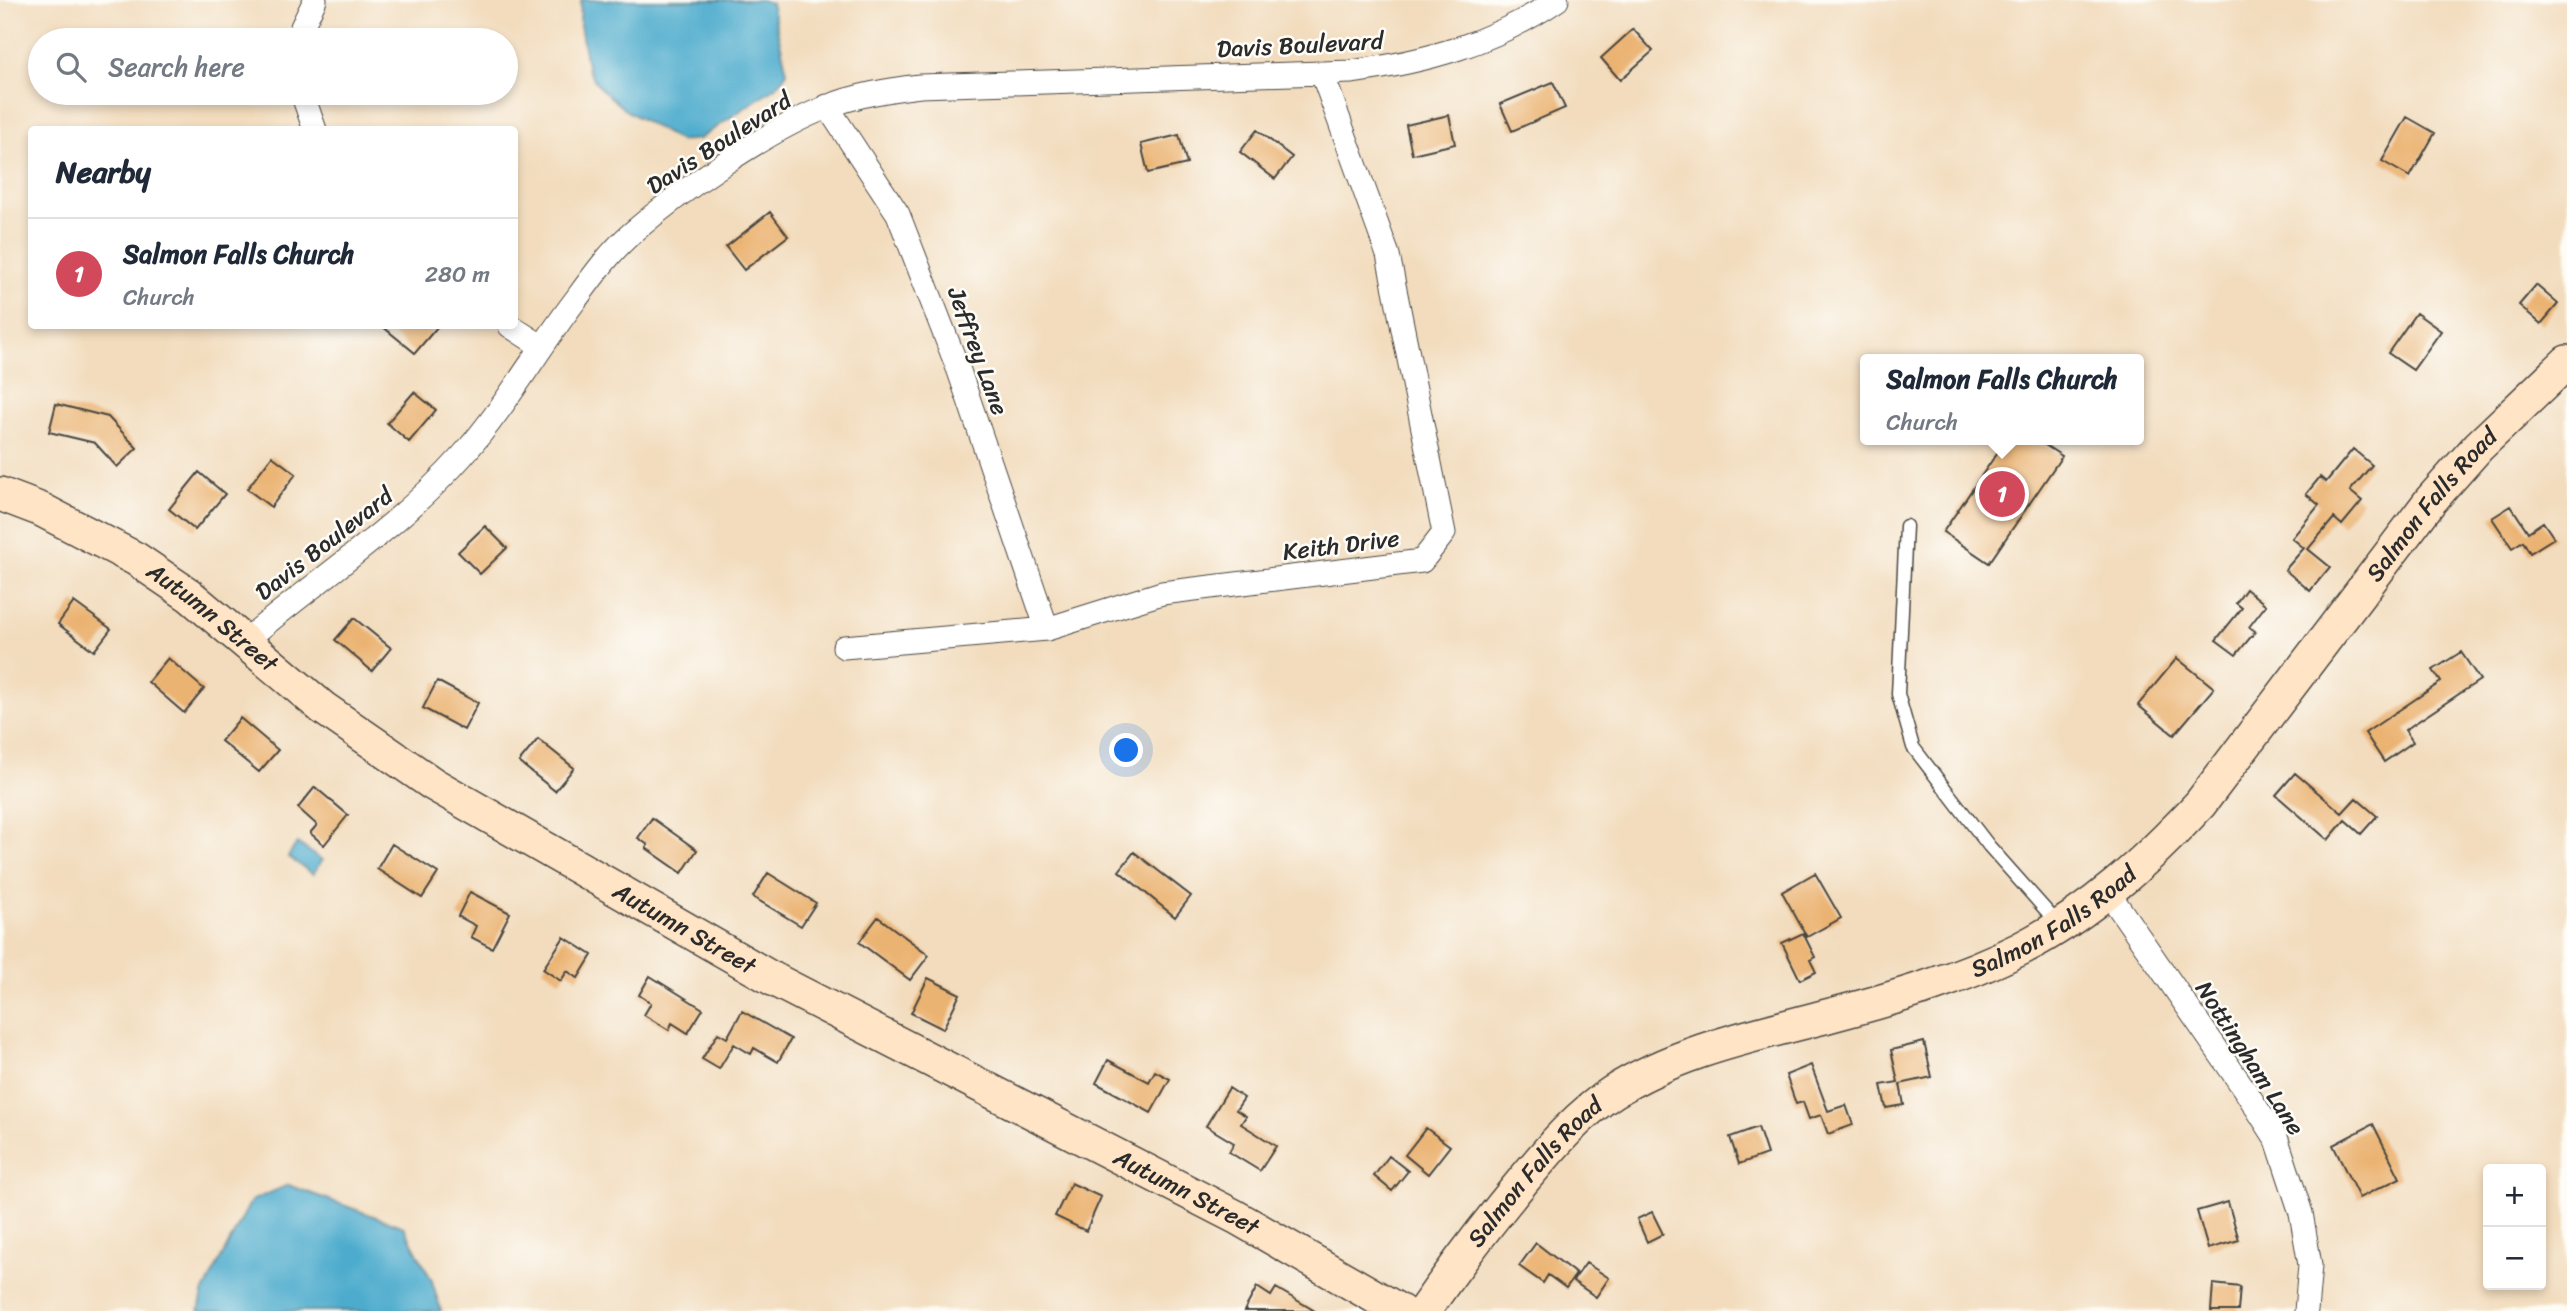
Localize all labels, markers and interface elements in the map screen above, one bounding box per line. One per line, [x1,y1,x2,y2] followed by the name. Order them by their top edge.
[1216,20,1386,70] street label: Davis Boulevard
[28,28,518,105] search box
[108,44,245,90] text: Search here
[52,48,90,86] icon: search
[638,79,801,206] street label: Davis Boulevard
[56,145,151,199] text: Nearby
[123,231,354,277] text: Salmon Falls Church
[74,254,84,295] text: 1
[425,254,490,295] text: 280 m
[123,277,195,318] text: Church
[935,280,1021,421] street label: Jeffrey Lane
[1860,354,2144,445] popup
[1886,356,2118,402] text: Salmon Falls Church
[1886,402,1958,443] text: Church
[2355,416,2509,591] street label: Salmon Falls Road
[1979,468,2025,520] pin: 1
[245,475,404,612] street label: Davis Boulevard
[1280,517,1402,573] street label: Keith Drive
[137,550,289,684] street label: Autumn Street
[1109,733,1143,767] your location
[1964,853,2148,990] street label: Salmon Falls Road
[604,870,765,987] street label: Autumn Street
[2184,972,2316,1144] street label: Nottingham Lane
[1456,1084,1614,1257] street label: Salmon Falls Road
[1105,1136,1269,1248] street label: Autumn Street
[2483,1164,2546,1290] map controls
[2483,1164,2546,1227] button: +
[2483,1227,2546,1290] button: −

